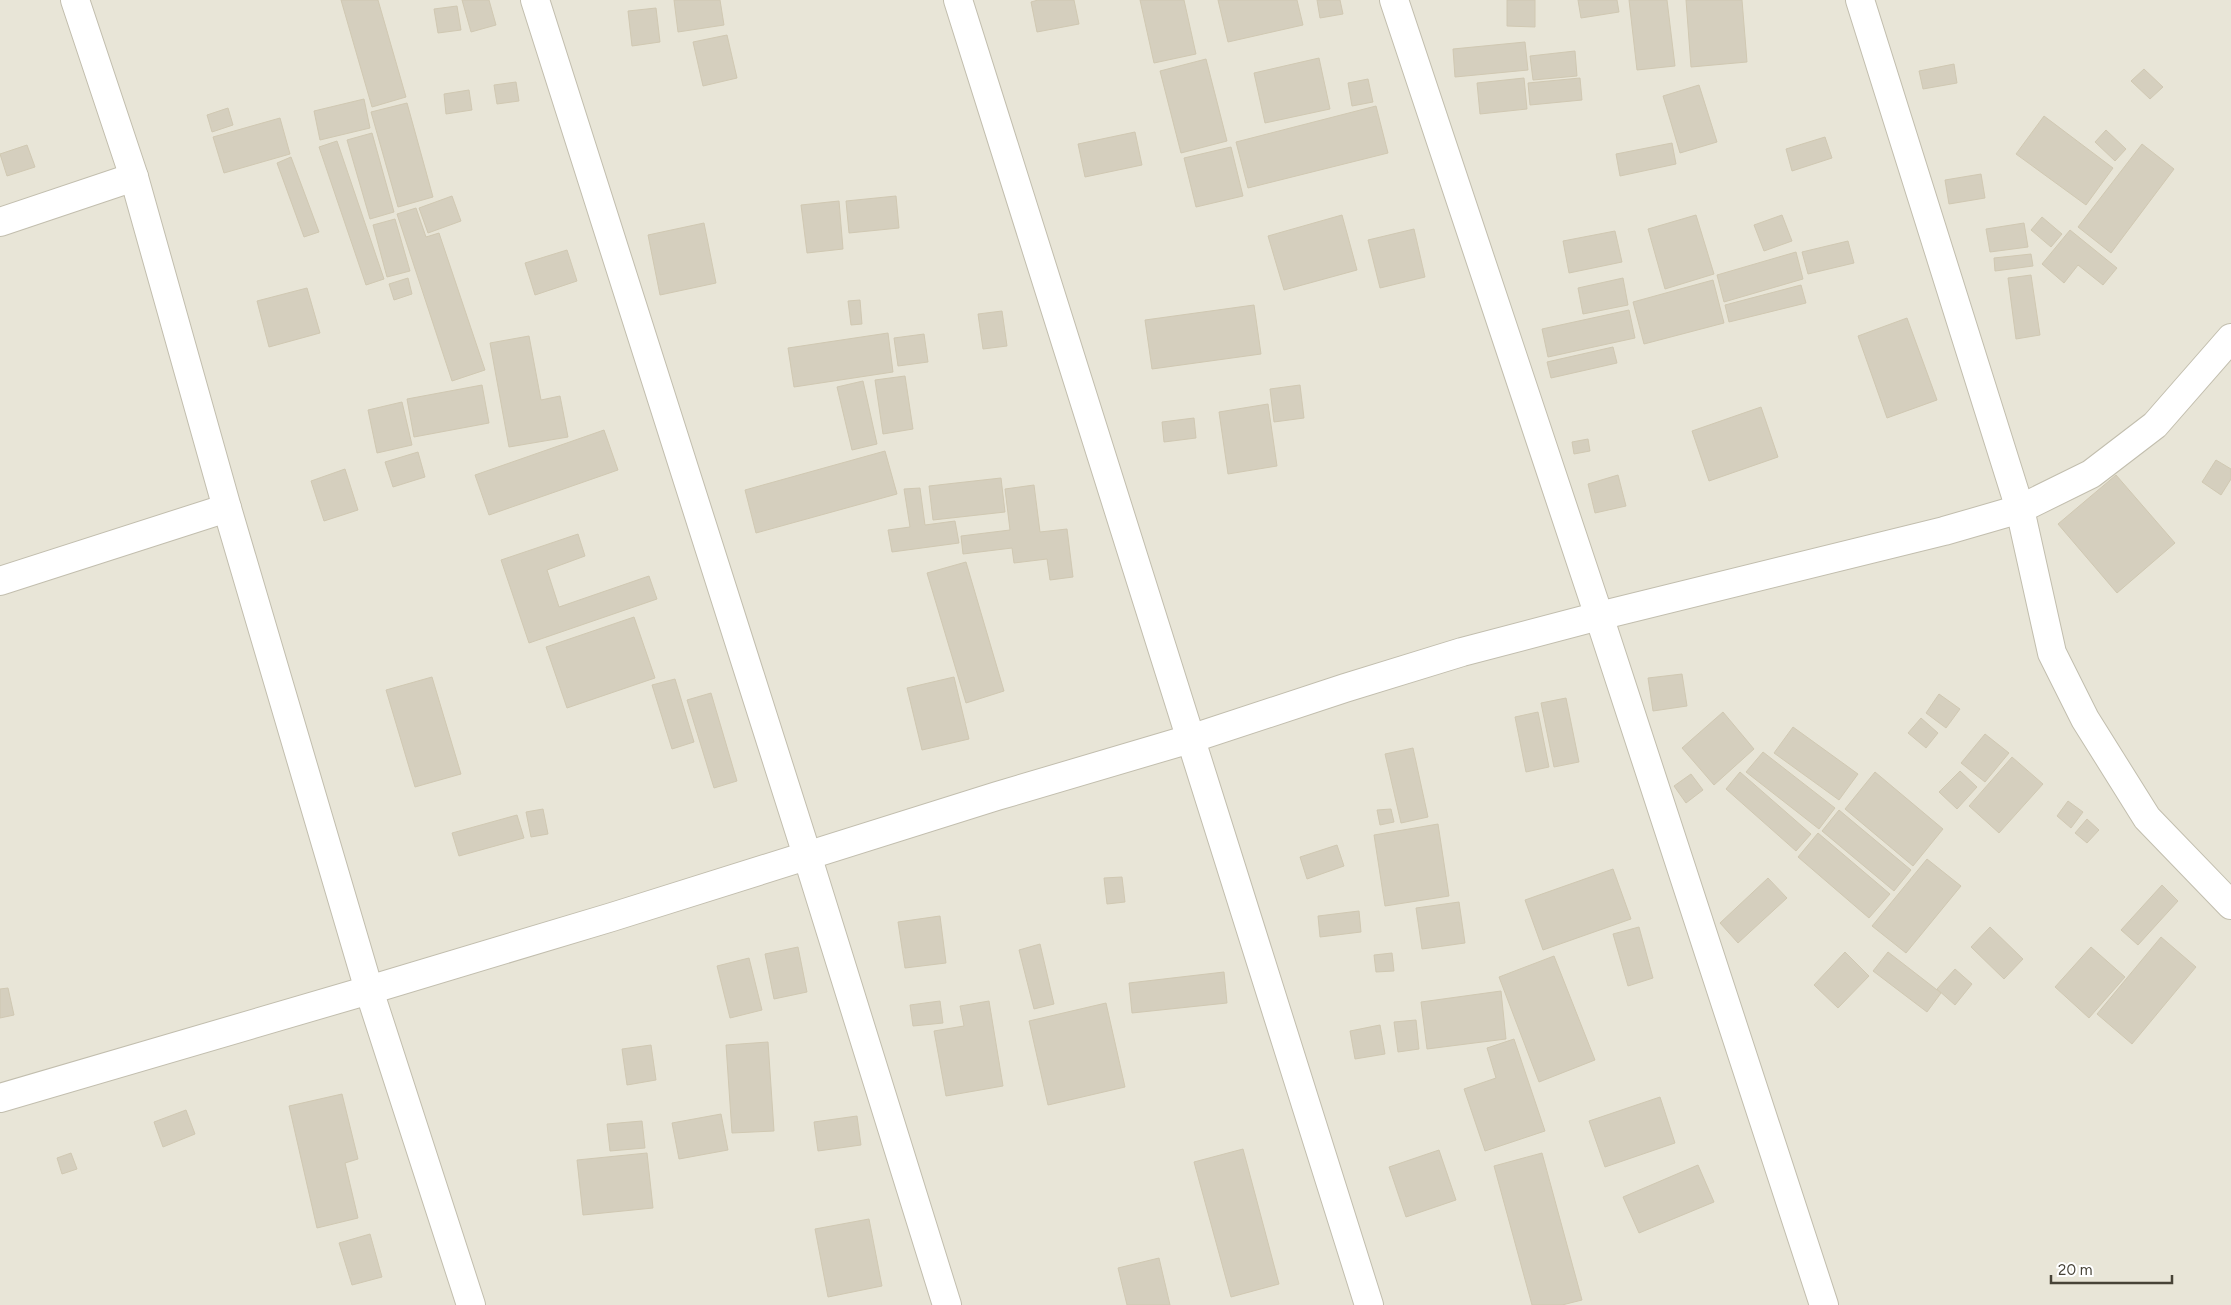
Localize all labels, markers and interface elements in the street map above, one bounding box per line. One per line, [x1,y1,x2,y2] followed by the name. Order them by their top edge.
[2051,1252,2172,1284] scale bar
[2058,1261,2092,1279] text: 20 m

